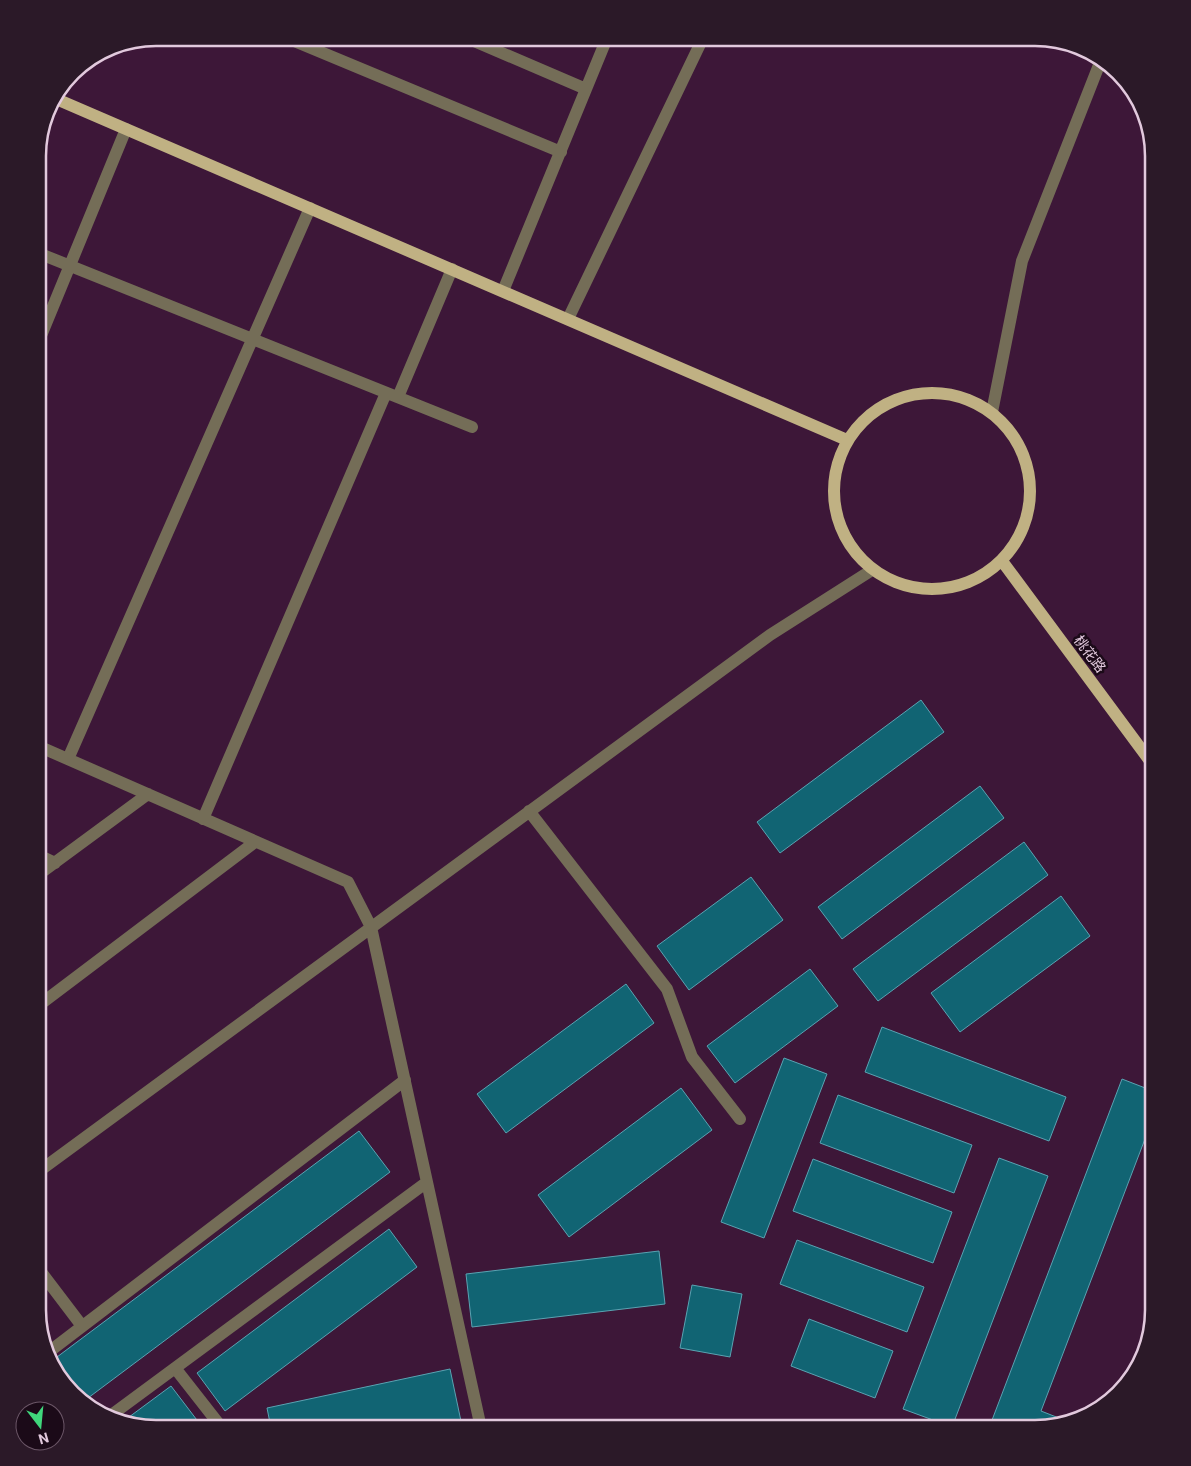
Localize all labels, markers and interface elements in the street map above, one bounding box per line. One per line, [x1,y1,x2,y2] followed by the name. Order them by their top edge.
[1071,632,1109,676] street label: 桃花路
[15,1401,65,1451] north arrow
[37,1429,51,1448] text: N

